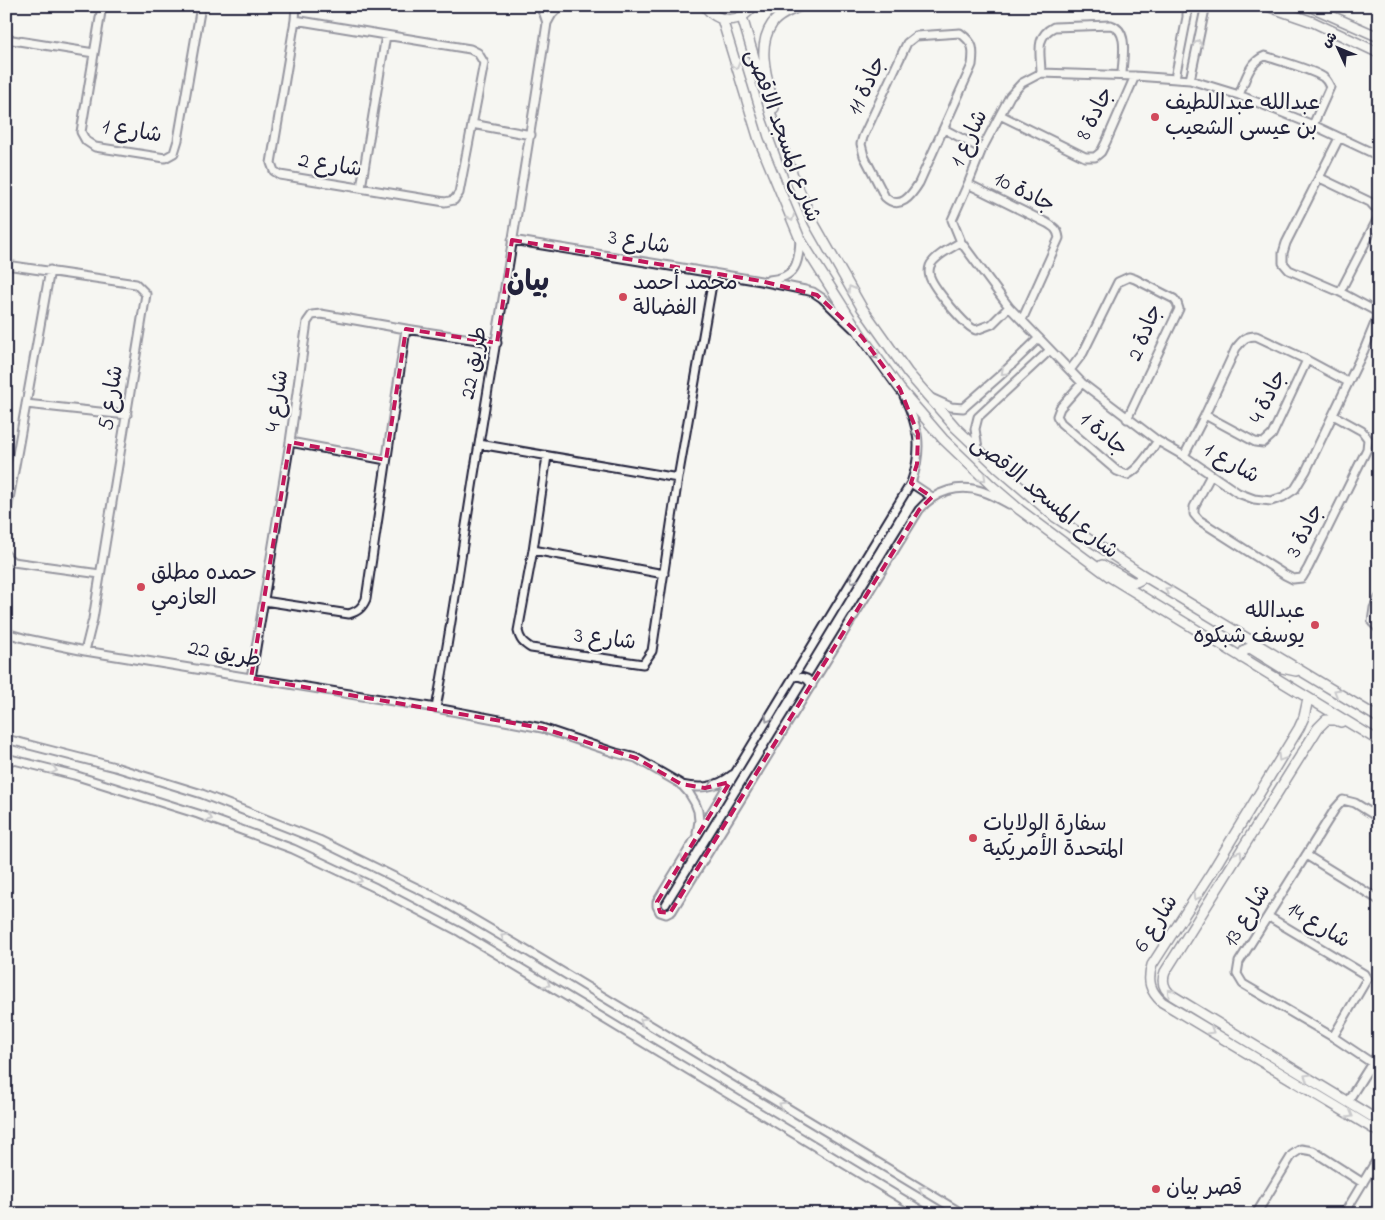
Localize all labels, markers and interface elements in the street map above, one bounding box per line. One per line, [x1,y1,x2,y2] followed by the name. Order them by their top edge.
[1312,22,1362,72] north arrow
[1317,27,1343,53] text: ش
[1192,39,1202,47] one-way arrow
[736,45,828,227] street label: شارع المسجد الاقصى
[840,51,896,121] street label: جادة 11
[730,61,740,69] one-way arrow
[1069,82,1123,146] street label: جادة 8
[1165,88,1320,145] place label: عبدالله عبداللطيف بن عيسى الشعيب
[943,105,997,173] street label: شارع 1
[100,111,164,153] street label: شارع 1
[1149,111,1161,123] marker: عبدالله عبداللطيف بن عيسى الشعيب
[296,145,364,187] street label: شارع 2
[988,164,1060,222] street label: جادة 10
[785,214,795,222] one-way arrow
[606,222,672,264] street label: شارع 3
[507,263,549,304] district label: بيان
[633,268,738,325] place label: محمد أحمد الفضالة
[847,285,857,294] one-way arrow
[617,291,629,303] marker: محمد أحمد الفضالة
[1120,300,1172,366] street label: جادة 2
[453,324,497,402] street label: طريق 22
[870,350,879,360] one-way arrow
[91,363,133,433] street label: شارع 5
[1242,364,1296,430] street label: جادة 4
[1001,366,1010,375] one-way arrow
[258,368,298,434] street label: شارع 4
[1072,405,1134,465] street label: جادة 1
[963,428,1125,568] street label: شارع المسجد الاقصى
[911,431,922,439] one-way arrow
[1197,435,1265,493] street label: شارع 1
[978,472,987,481] one-way arrow
[1279,498,1333,564] street label: جادة 3
[151,558,256,616] place label: حمده مطلق العازمي
[849,574,859,583] one-way arrow
[135,581,147,593] marker: حمده مطلق العازمي
[1165,586,1174,596] one-way arrow
[1193,596,1305,653] place label: عبدالله يوسف شبكوه
[1309,619,1321,631] marker: عبدالله يوسف شبكوه
[572,620,638,660] street label: شارع 3
[185,633,263,677] street label: طريق 22
[1333,689,1342,699] one-way arrow
[765,713,775,722] one-way arrow
[1277,753,1287,762] one-way arrow
[49,764,57,774] one-way arrow
[708,780,716,790] one-way arrow
[983,809,1124,866] place label: سفارة الولايات المتحدة الأمريكية
[204,812,213,822] one-way arrow
[967,832,979,844] marker: سفارة الولايات المتحدة الأمريكية
[1233,850,1243,859] one-way arrow
[681,852,691,861] one-way arrow
[354,874,363,884] one-way arrow
[1216,878,1280,954] street label: شارع 13
[1127,889,1187,959] street label: شارع 6
[1192,891,1202,900] one-way arrow
[1280,894,1356,958] street label: شارع 14
[501,933,510,943] one-way arrow
[541,977,550,987] one-way arrow
[1166,989,1175,998] one-way arrow
[640,1018,649,1027] one-way arrow
[1206,1024,1215,1034] one-way arrow
[1304,1073,1313,1083] one-way arrow
[779,1101,788,1111] one-way arrow
[1345,1109,1354,1119] one-way arrow
[1166,1173,1242,1205] place label: قصر بيان
[1150,1183,1162,1195] marker: قصر بيان
[918,1185,927,1195] one-way arrow

